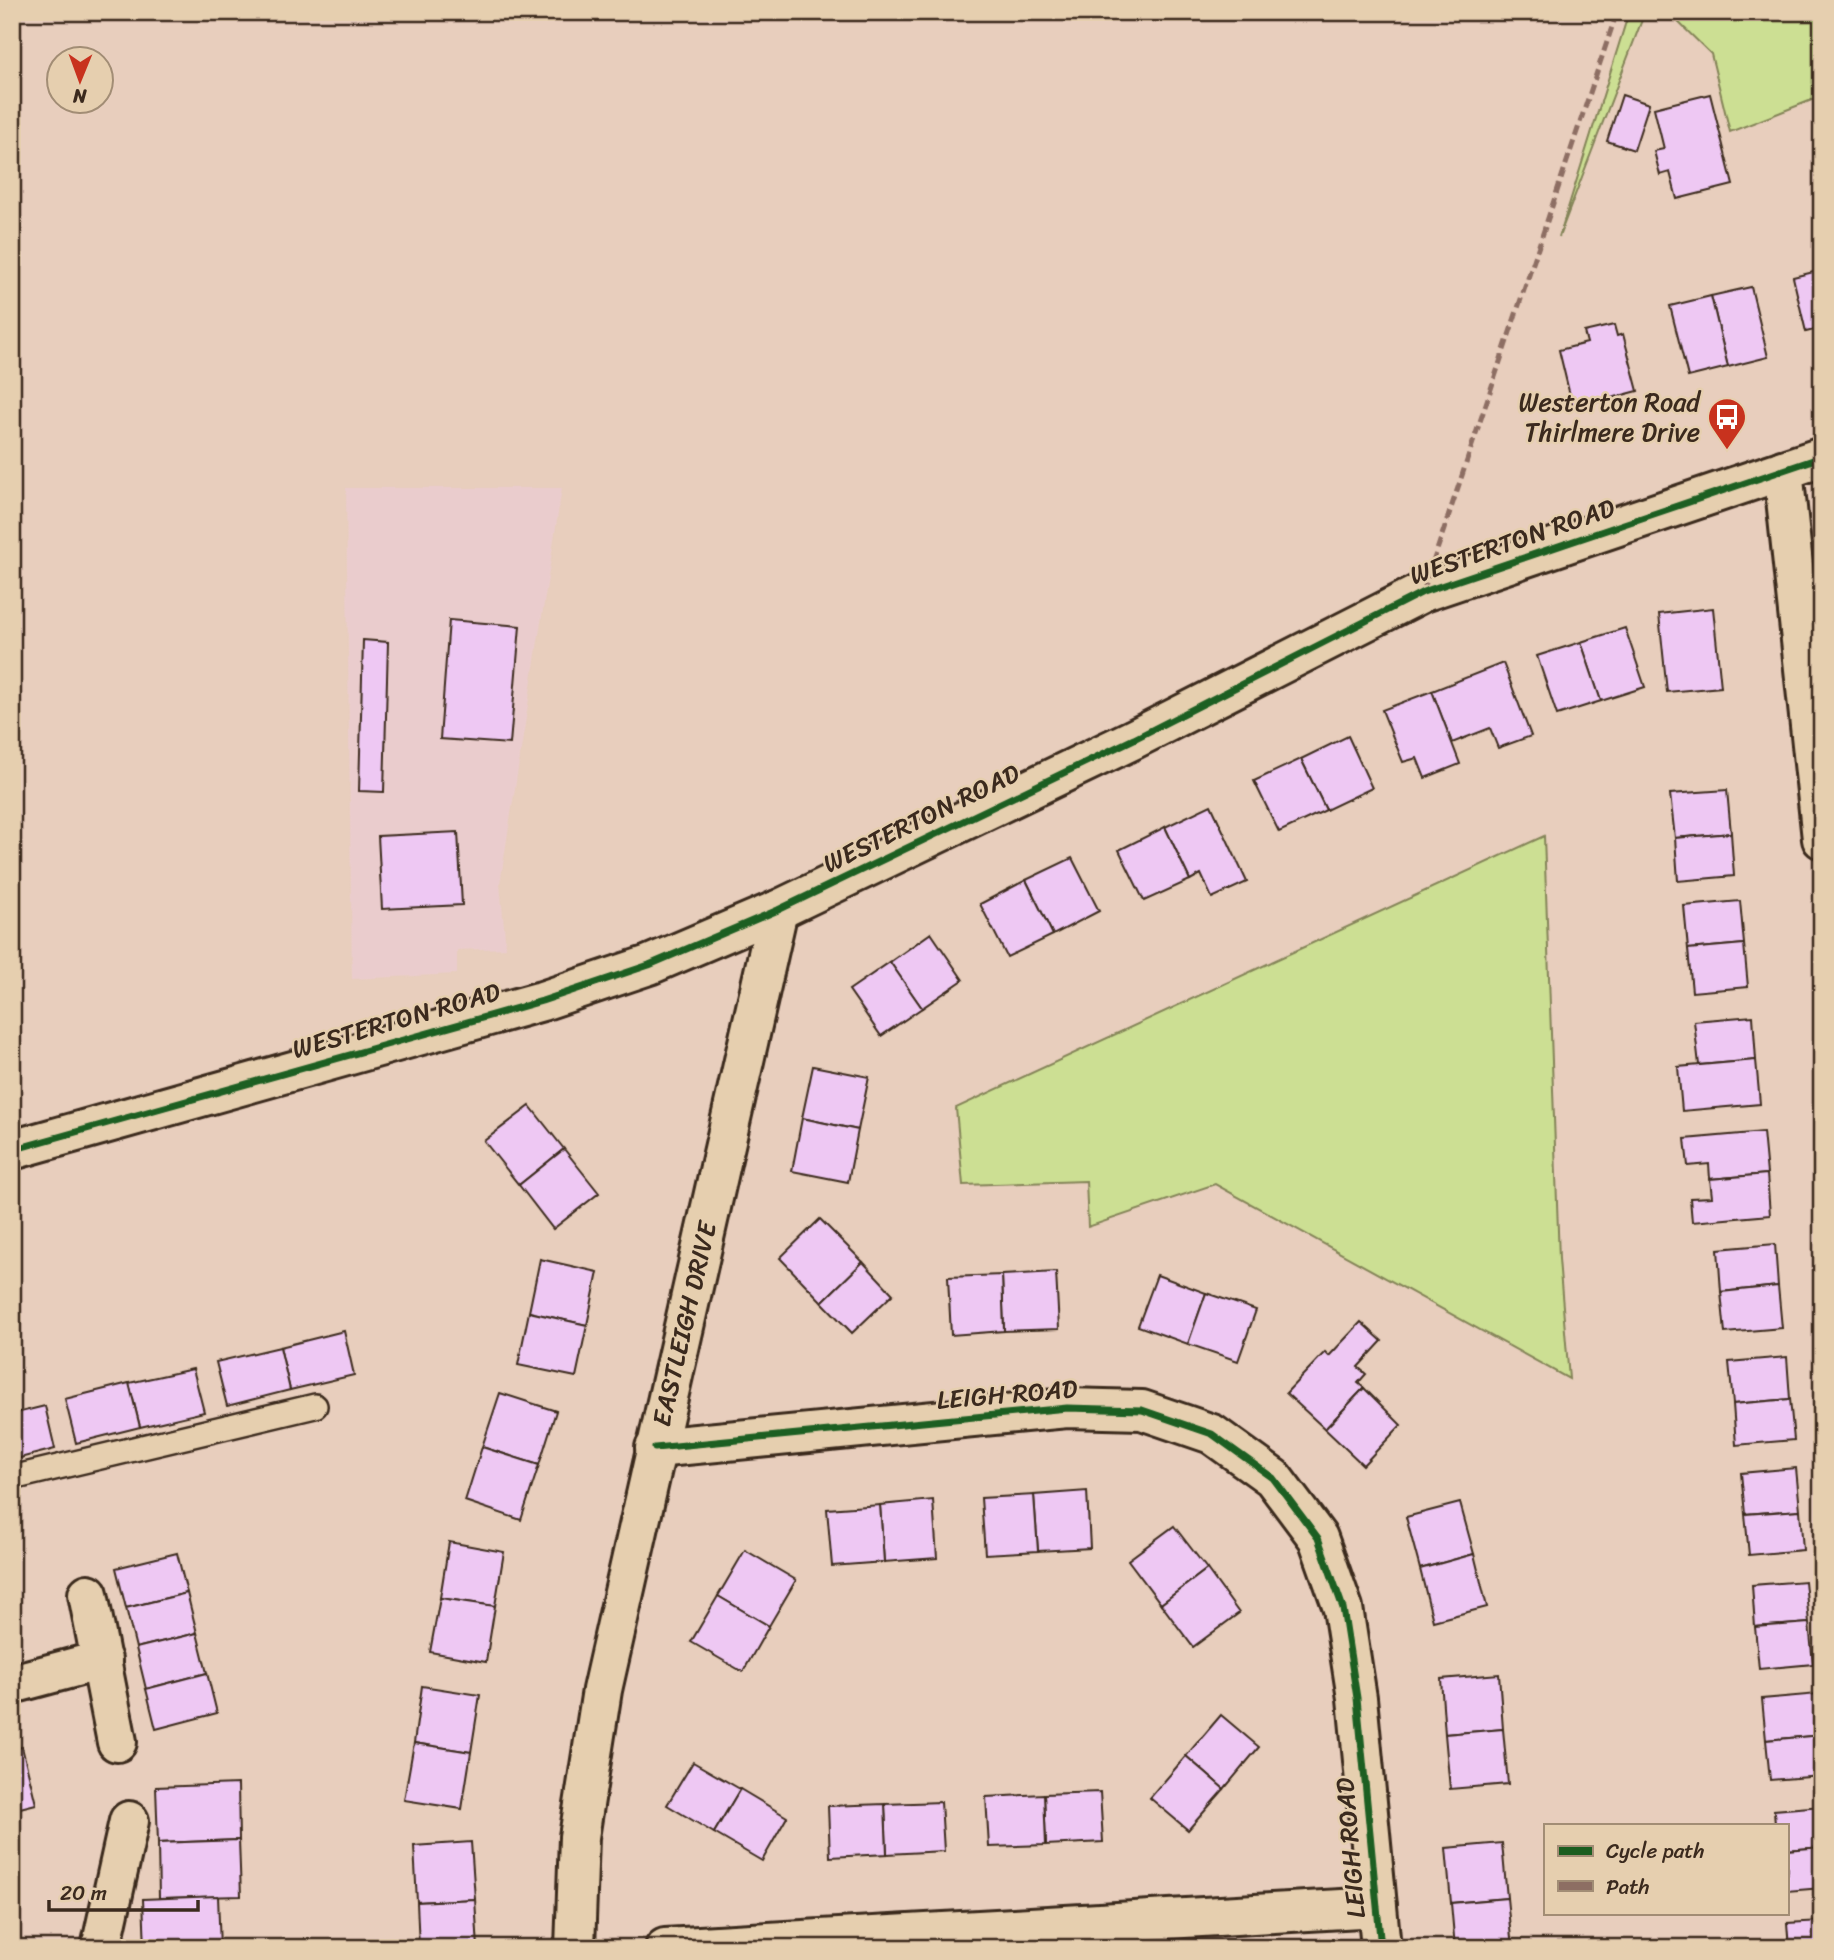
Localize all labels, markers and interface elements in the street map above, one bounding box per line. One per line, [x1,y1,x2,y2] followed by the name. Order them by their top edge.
[46,46,116,116] north arrow
[72,80,88,113] text: N
[1518,379,1702,455] place label: Westerton Road Thirlmere Drive
[1706,396,1748,451] bus stop icon: Westerton Road Thirlmere Drive
[1403,484,1621,598] street label: WESTERTON ROAD
[814,750,1028,886] street label: WESTERTON ROAD
[286,968,506,1072] street label: WESTERTON ROAD
[638,1216,730,1431] street label: EASTLEIGH DRIVE
[935,1365,1080,1423] street label: LEIGH ROAD
[1321,1775,1379,1920] street label: LEIGH ROAD
[1544,1824,1788,1914] legend
[1606,1832,1705,1870] text: Cycle path
[1606,1868,1649,1906] text: Path
[49,1869,198,1913] scale bar
[60,1874,107,1912] text: 20 m

